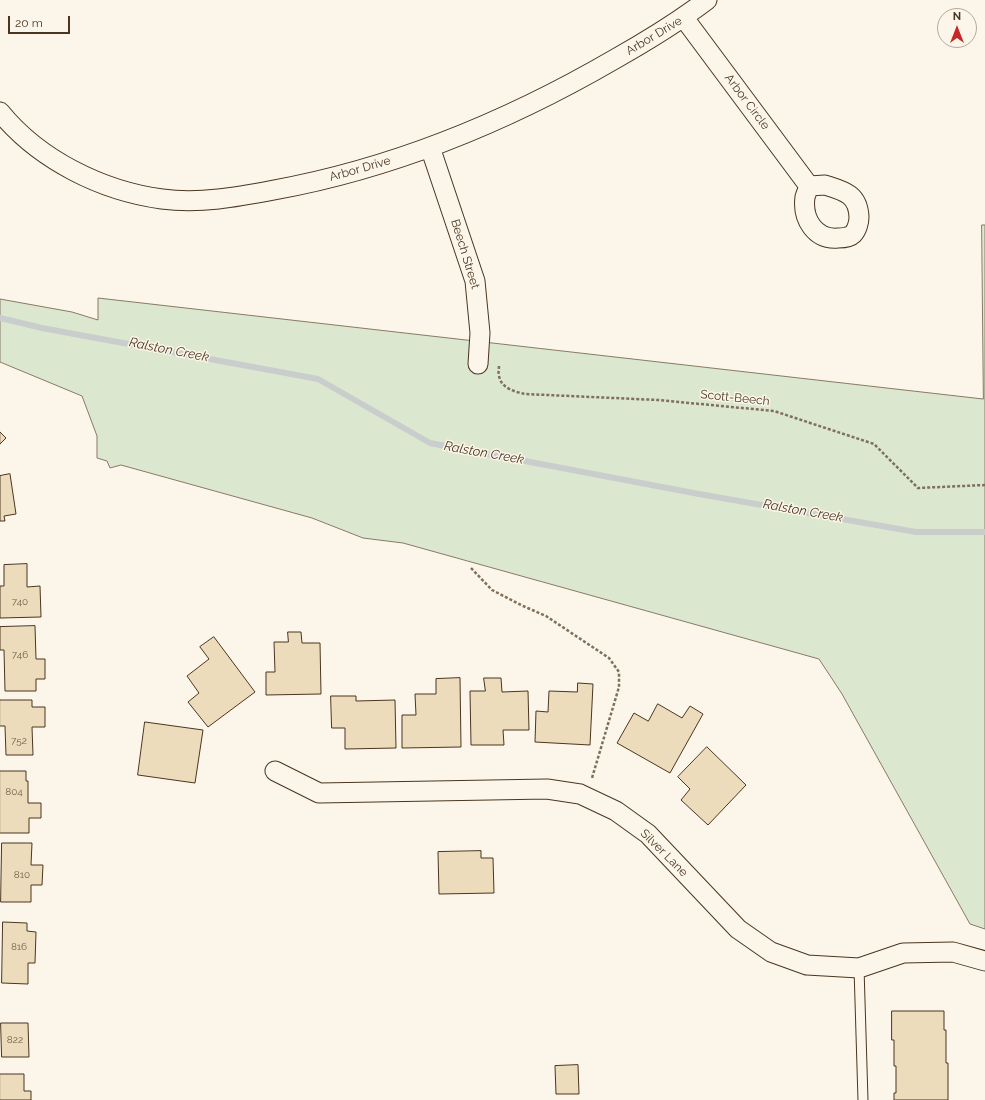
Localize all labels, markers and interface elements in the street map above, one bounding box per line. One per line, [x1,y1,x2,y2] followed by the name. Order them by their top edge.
[10,8,72,34] scale bar
[937,8,977,48] north arrow
[953,10,961,23] text: N
[623,14,685,58] street label: Arbor Drive
[15,16,43,30] text: 20 m
[721,71,773,133] street label: Arbor Circle
[328,153,392,185] street label: Arbor Drive
[448,217,482,291] street label: Beech Street
[128,335,210,365] water label: Ralston Creek
[700,387,770,409] street label: Scott-Beech
[443,438,525,468] water label: Ralston Creek
[762,496,844,526] water label: Ralston Creek
[12,596,28,608] house number: 740
[12,649,28,661] house number: 746
[11,735,27,747] house number: 752
[5,786,23,798] house number: 804
[637,826,691,880] street label: Silver Lane
[14,869,30,881] house number: 810
[11,941,27,953] house number: 816
[7,1034,23,1046] house number: 822

